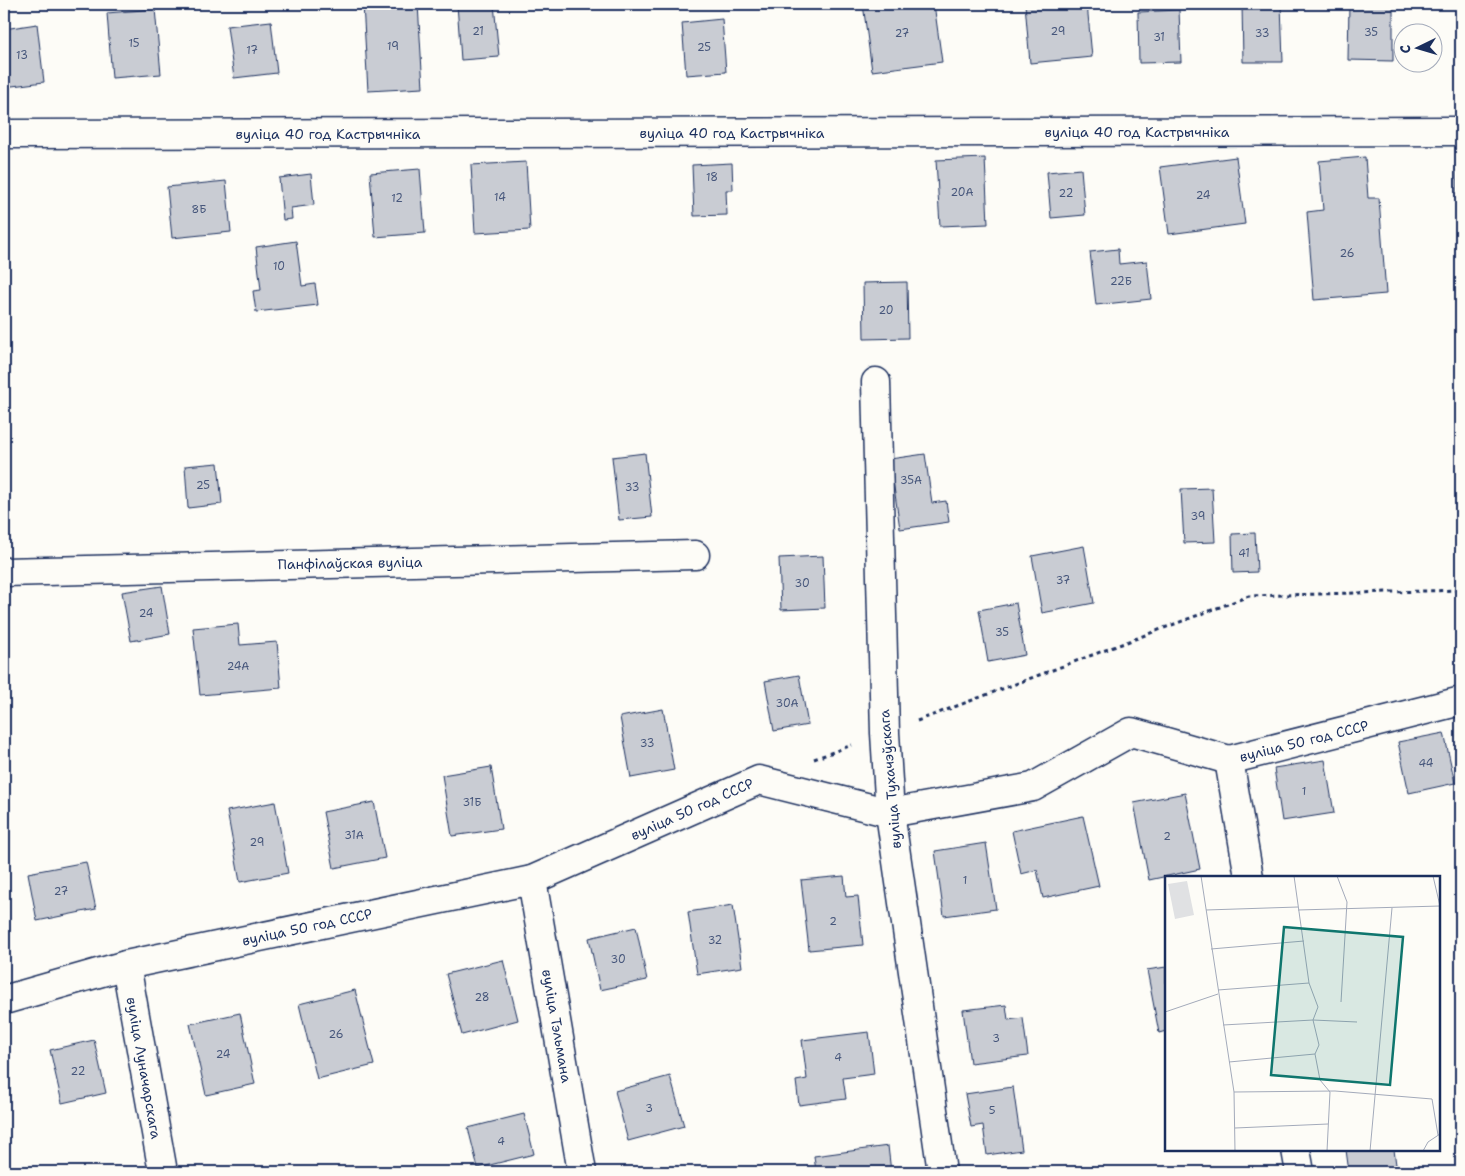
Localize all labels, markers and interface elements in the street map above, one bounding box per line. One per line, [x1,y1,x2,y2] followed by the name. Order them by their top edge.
[1392,22,1442,72] north arrow
[472,24,484,39] house number: 21
[1051,24,1065,39] house number: 29
[1364,25,1378,40] house number: 35
[895,26,910,41] house number: 27
[1255,26,1269,41] house number: 33
[1153,30,1165,45] house number: 31
[128,36,140,51] house number: 15
[387,39,399,54] house number: 19
[697,40,711,55] house number: 25
[246,43,258,58] house number: 17
[1396,44,1414,54] text: С
[16,48,28,63] house number: 13
[1044,123,1230,141] street label: вуліца 40 год Кастрычніка
[639,124,825,142] street label: вуліца 40 год Кастрычніка
[235,125,421,143] street label: вуліца 40 год Кастрычніка
[706,170,718,185] house number: 18
[950,185,974,200] house number: 20А
[1059,186,1073,201] house number: 22
[1196,188,1211,203] house number: 24
[494,190,506,205] house number: 14
[391,191,403,206] house number: 12
[192,202,206,217] house number: 8Б
[1340,246,1354,261] house number: 26
[273,259,285,274] house number: 10
[1110,274,1132,289] house number: 22Б
[878,303,894,318] house number: 20
[900,473,922,488] house number: 35А
[196,478,210,493] house number: 25
[625,480,639,495] house number: 33
[1191,509,1205,524] house number: 39
[1238,546,1250,561] house number: 41
[278,553,423,573] street label: Панфілаўская вуліца
[1056,573,1071,588] house number: 37
[794,576,810,591] house number: 30
[139,606,154,621] house number: 24
[995,625,1009,640] house number: 35
[227,659,249,674] house number: 24А
[775,696,799,711] house number: 30А
[875,708,905,849] street label: вуліца Тухачэўскага
[1238,716,1370,766] street label: вуліца 50 год СССР
[640,736,654,751] house number: 33
[1418,756,1434,771] house number: 44
[628,774,756,844] street label: вуліца 50 год СССР
[1302,784,1306,799] house number: 1
[463,795,481,810] house number: 31Б
[344,828,364,843] house number: 31А
[1163,829,1171,844] house number: 2
[250,835,264,850] house number: 29
[963,873,967,888] house number: 1
[1165,876,1440,1151] inset map
[54,884,69,899] house number: 27
[240,904,374,950] street label: вуліца 50 год СССР
[829,914,837,929] house number: 2
[708,933,722,948] house number: 32
[610,952,626,967] house number: 30
[538,968,576,1084] street label: вуліца Тэльмана
[474,990,490,1005] house number: 28
[123,996,165,1141] street label: вуліца Луначарскага
[329,1027,343,1042] house number: 26
[992,1031,1000,1046] house number: 3
[216,1047,231,1062] house number: 24
[834,1050,842,1065] house number: 4
[71,1064,85,1079] house number: 22
[645,1101,653,1116] house number: 3
[989,1103,996,1118] house number: 5
[497,1134,505,1149] house number: 4

